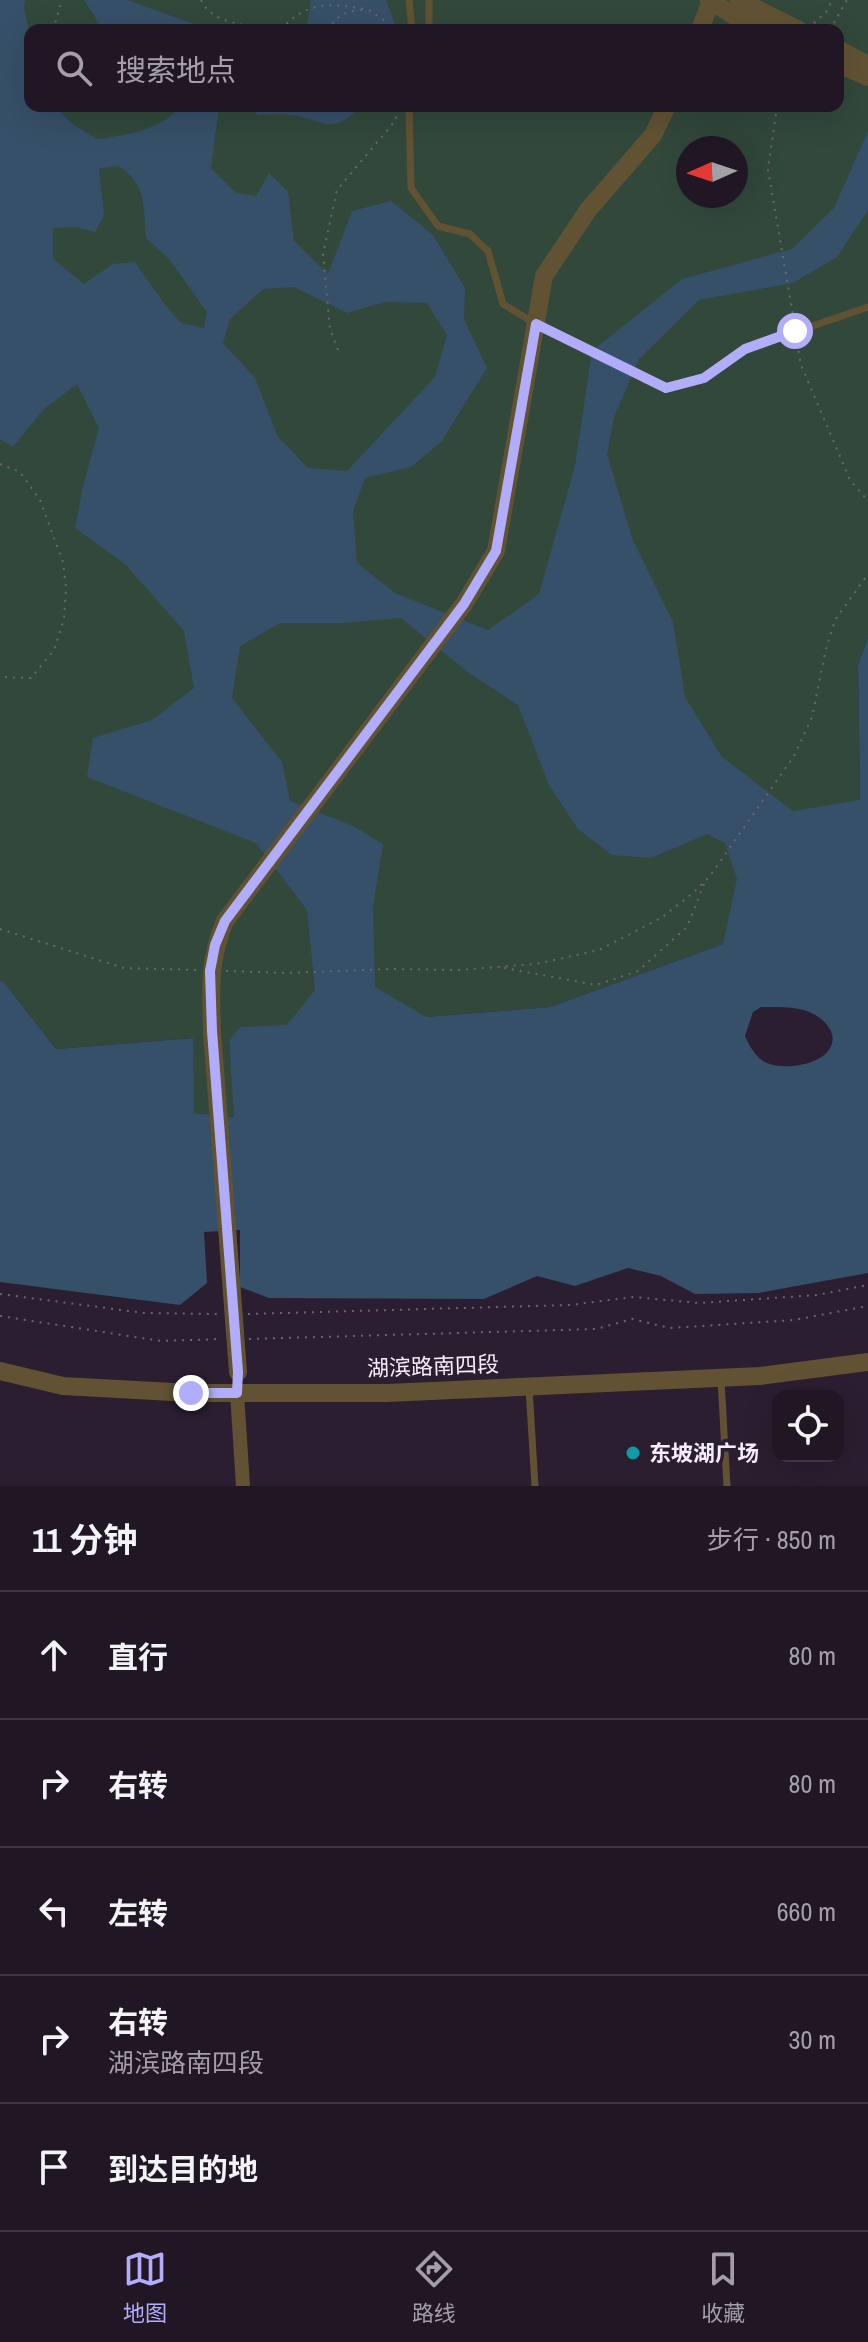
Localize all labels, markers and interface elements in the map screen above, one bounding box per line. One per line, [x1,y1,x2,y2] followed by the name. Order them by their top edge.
[24,24,844,112] search box
[52,46,96,90] icon: search
[116,50,236,90] text: 搜索地点
[676,136,748,208] north arrow
[777,313,813,349] route start
[367,1349,499,1383] street label: 湖滨路南四段
[173,1375,209,1411] route end
[772,1390,844,1462] map controls
[772,1390,844,1462] button: locate
[649,1438,759,1468] place label: 东坡湖广场
[624,1444,642,1462] marker: 东坡湖广场
[32,1517,137,1563] text: 11 分钟
[707,1522,836,1557] text: 步行 · 850 m
[32,1633,76,1677] icon: ahead
[108,1637,168,1677] text: 直行
[789,1638,836,1673] text: 80 m
[32,1761,76,1805] icon: right
[108,1765,168,1805] text: 右转
[789,1766,836,1801] text: 80 m
[32,1889,76,1933] icon: left
[108,1893,168,1933] text: 左转
[777,1894,836,1929] text: 660 m
[108,2002,168,2042] text: 右转
[32,2017,76,2061] icon: right
[789,2022,836,2057] text: 30 m
[108,2045,264,2080] text: 湖滨路南四段
[32,2145,76,2189] icon: arrive
[108,2149,258,2189] text: 到达目的地
[123,2247,167,2328] tab: 地图
[412,2247,456,2328] tab: 路线
[701,2247,745,2328] tab: 收藏

